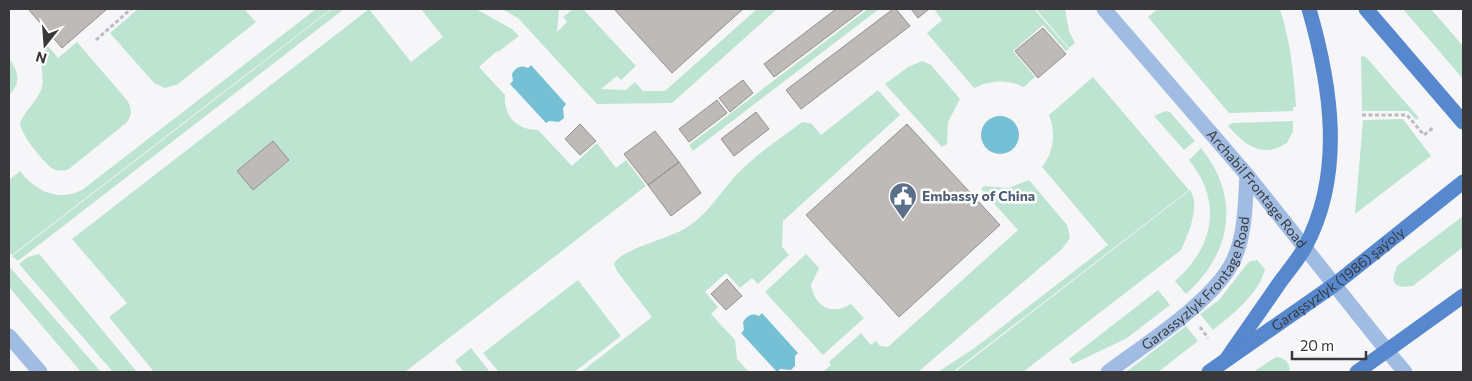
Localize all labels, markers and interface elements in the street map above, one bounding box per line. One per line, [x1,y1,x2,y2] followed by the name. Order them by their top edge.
[20,20,70,70] north arrow
[34,48,49,68] text: N
[1204,126,1311,251] street label: Archabil Frontage Road
[888,181,918,220] public building icon: Embassy of China
[922,187,1035,204] place label: Embassy of China
[1138,215,1252,353] street label: Garassyzlyk Frontage Road
[1268,223,1408,334] street label: Garaşsyzlyk (1986) şaýoly
[1292,328,1366,360] scale bar
[1300,336,1334,354] text: 20 m

